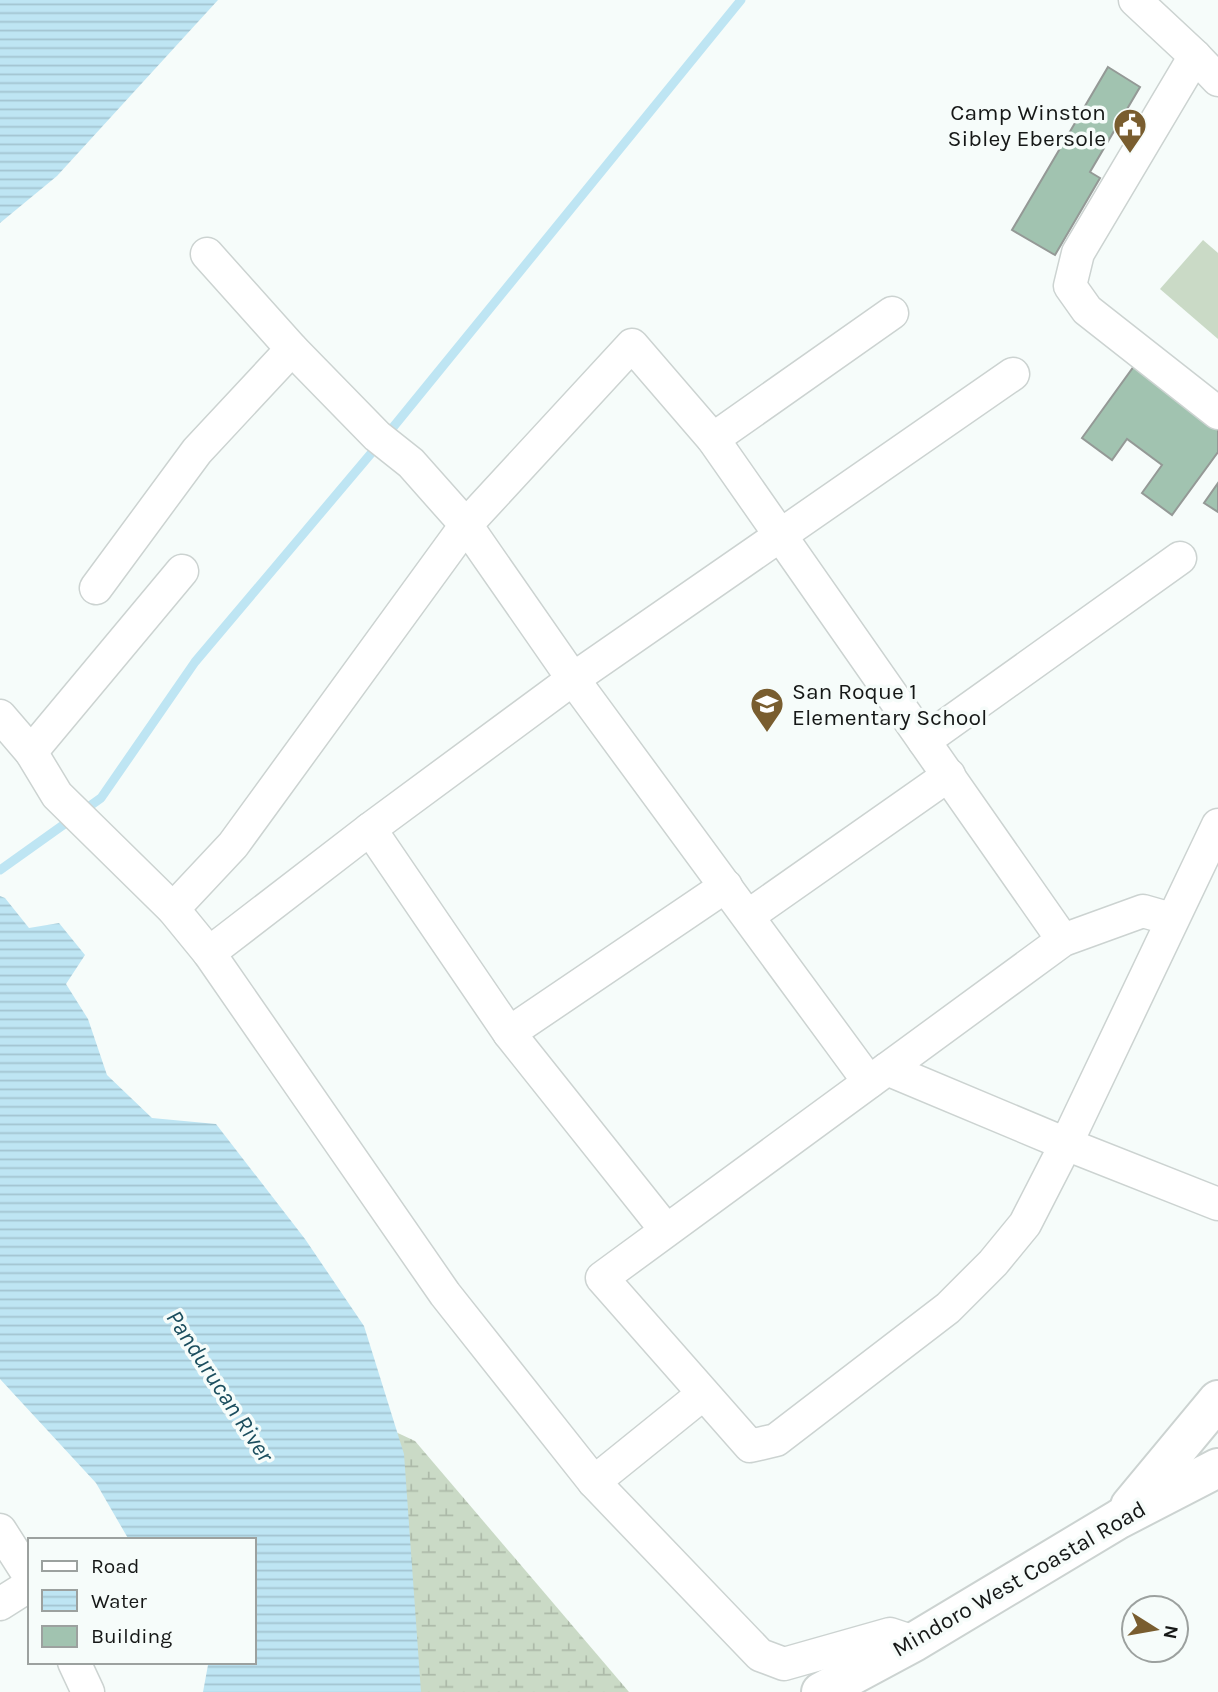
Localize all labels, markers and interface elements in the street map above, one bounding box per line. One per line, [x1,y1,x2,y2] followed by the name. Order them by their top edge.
[948,99,1106,152] place label: Camp Winston Sibley Ebersole
[1111,106,1149,155] public building icon: Camp Winston Sibley Ebersole
[792,678,987,731] place label: San Roque 1 Elementary School
[748,685,786,734] school or university icon: San Roque 1 Elementary School
[160,1305,280,1468] water label: Pandurucan River
[887,1495,1151,1663] street label: Mindoro West Coastal Road
[28,1538,256,1664] legend
[91,1554,139,1578] text: Road
[91,1589,147,1613] text: Water
[1120,1594,1190,1664] north arrow
[1159,1623,1183,1641] text: N
[91,1624,172,1648] text: Building

